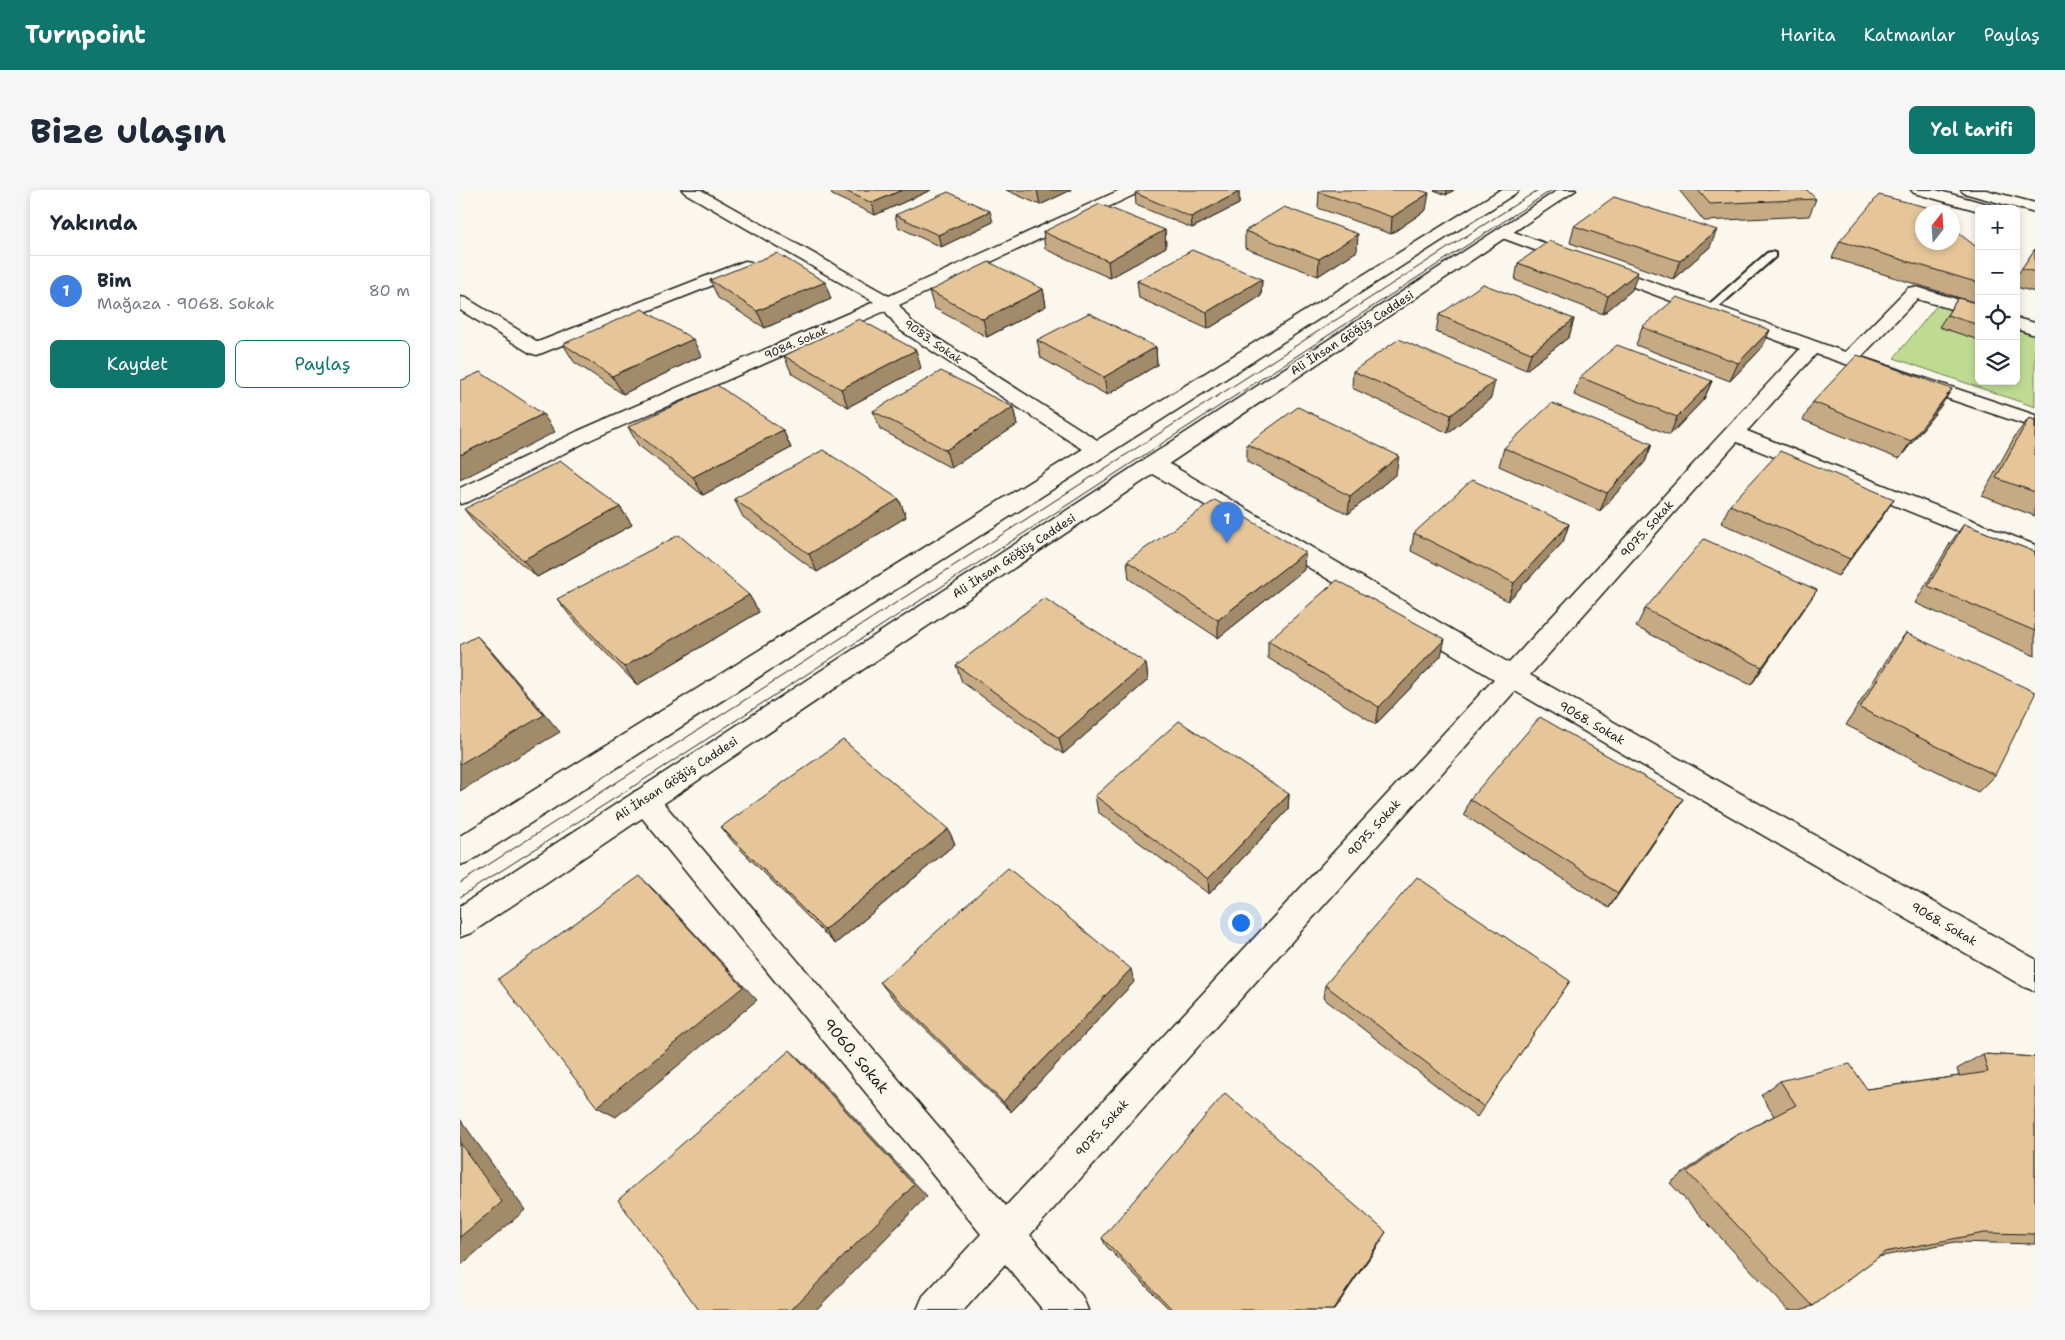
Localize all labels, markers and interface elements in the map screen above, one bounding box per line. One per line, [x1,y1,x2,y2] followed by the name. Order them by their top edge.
[25,19,146,51] text: Turnpoint
[1780,23,1836,47] text: Harita
[1864,23,1956,47] text: Katmanlar
[1984,23,2040,47] text: Paylaş
[1909,106,2035,154] button: Yol tarifi
[30,107,226,154] text: Bize ulaşın
[1915,205,1960,250] north arrow
[1975,205,2020,385] map controls
[1975,205,2020,250] button: +
[50,209,137,237] text: Yakında
[1975,250,2020,295] button: −
[97,268,132,293] text: Bim
[62,280,70,301] text: 1
[369,280,410,301] text: 80 m
[1287,287,1417,379] street label: Ali İhsan Göğüş Caddesi
[97,293,275,314] text: Mağaza · 9068. Sokak
[1975,295,2020,340] button: locate
[901,316,965,368] street label: 9083. Sokak
[762,323,830,363] street label: 9084. Sokak
[50,340,225,388] button: Kaydet
[235,340,410,388] button: Paylaş
[1975,340,2020,385] button: layers
[1617,497,1677,561] street label: 9075. Sokak
[1211,502,1243,543] pin: 1
[949,510,1079,602] street label: Ali İhsan Göğüş Caddesi
[1556,698,1628,748] street label: 9068. Sokak
[611,733,741,825] street label: Ali İhsan Göğüş Caddesi
[1344,796,1404,860] street label: 9075. Sokak
[1908,899,1980,949] street label: 9068. Sokak
[1228,910,1254,936] your location
[819,1014,893,1098] street label: 9060. Sokak
[1072,1096,1132,1160] street label: 9075. Sokak

